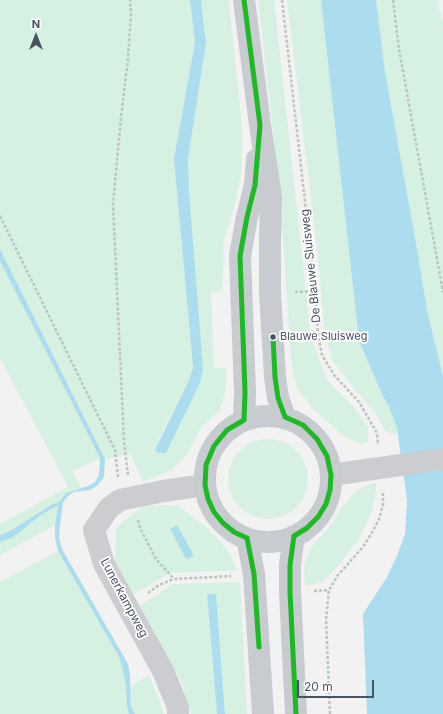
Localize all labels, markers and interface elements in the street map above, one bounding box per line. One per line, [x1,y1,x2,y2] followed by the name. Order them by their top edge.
[16,16,56,56] north arrow
[32,17,40,31] text: N
[298,208,324,324] street label: De Blauwe Sluisweg
[280,330,368,344] place label: Blauwe Sluisweg
[268,332,278,342] marker: Blauwe Sluisweg
[97,556,151,640] street label: Lunerkampweg
[299,672,376,698] scale bar
[304,679,333,694] text: 20 m

